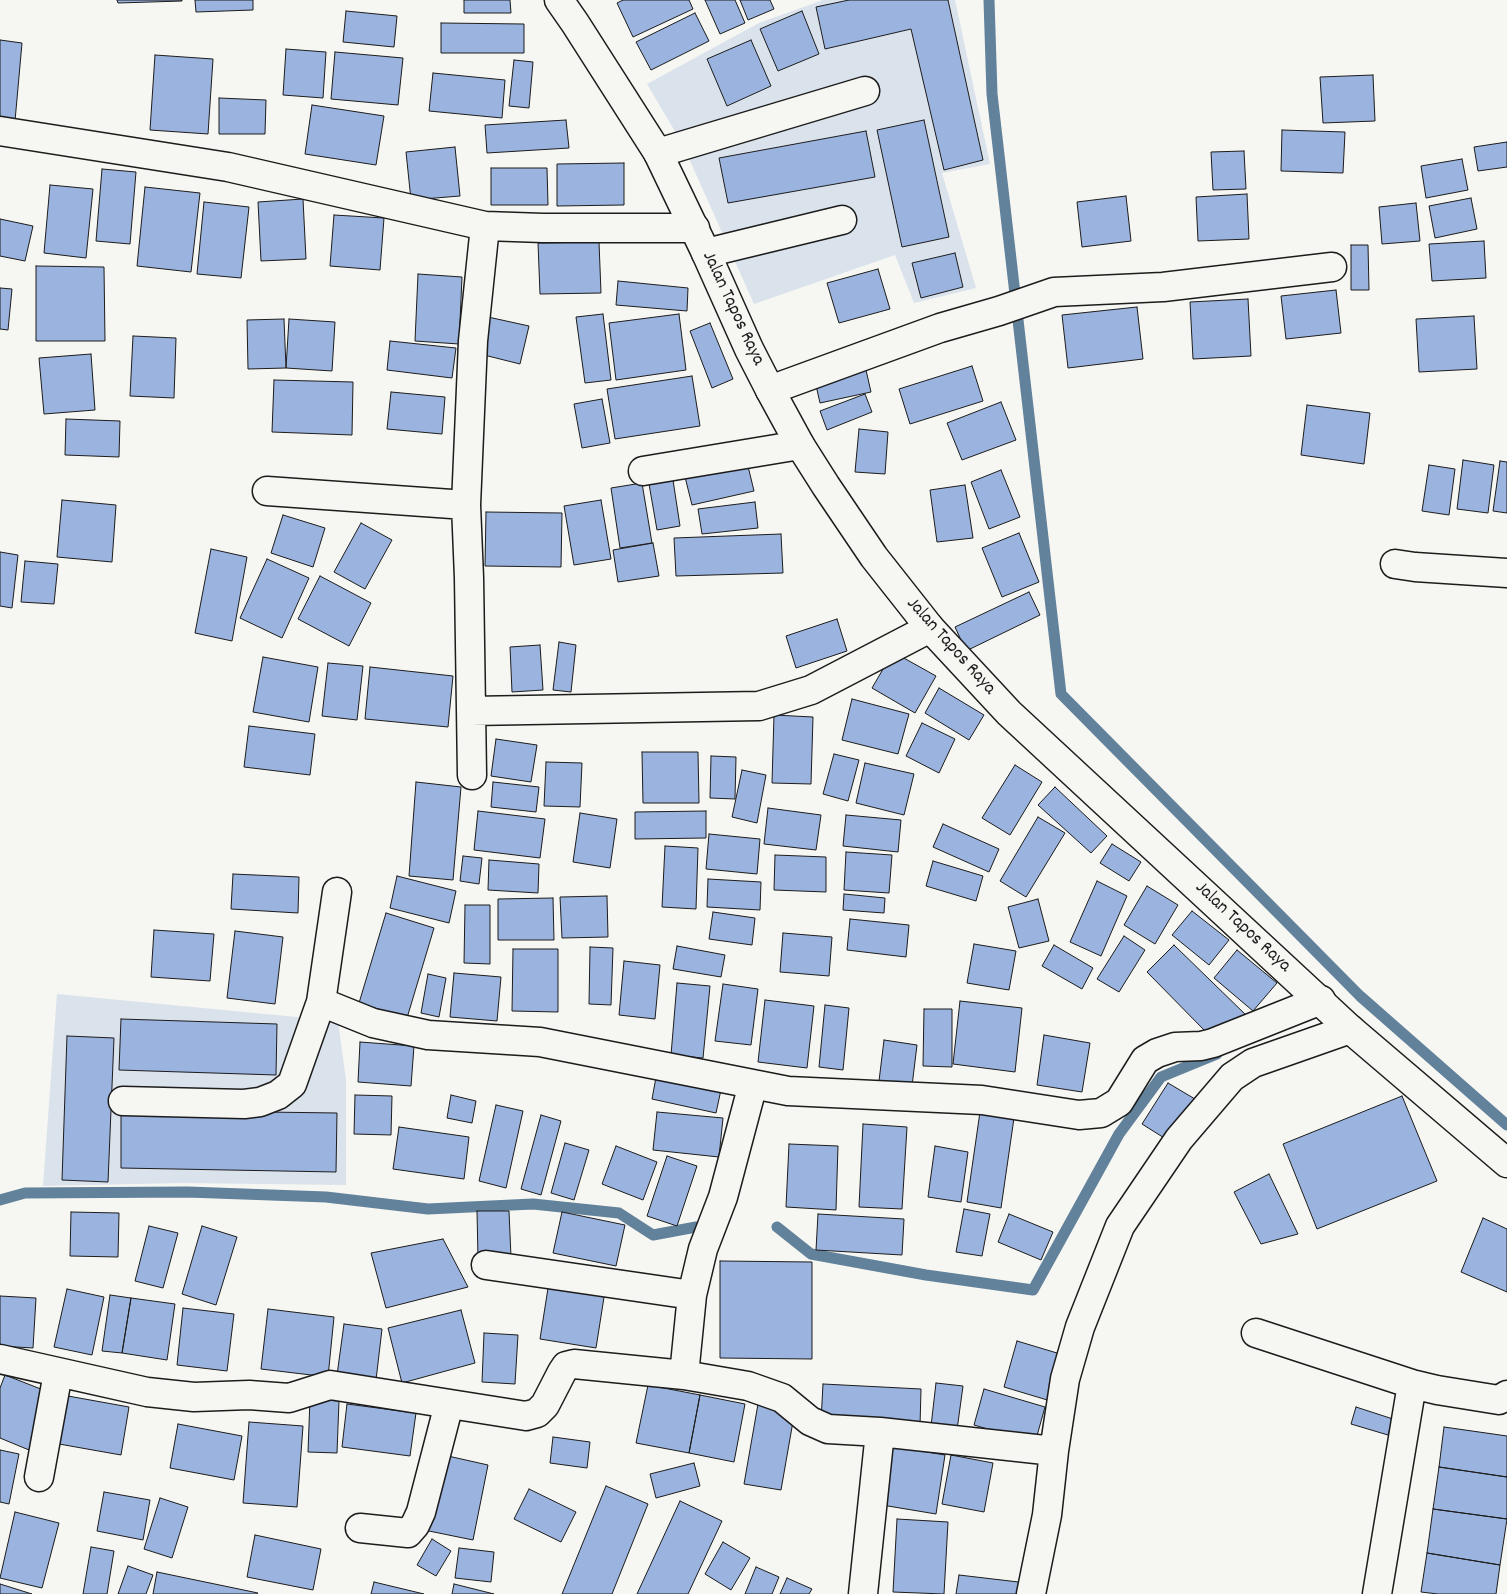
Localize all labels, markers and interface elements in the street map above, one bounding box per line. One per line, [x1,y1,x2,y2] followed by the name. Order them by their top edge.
[696,248,768,370] street label: Jalan Tapos Raya
[900,594,1000,700] street label: Jalan Tapos Raya
[1189,878,1295,978] street label: Jalan Tapos Raya

